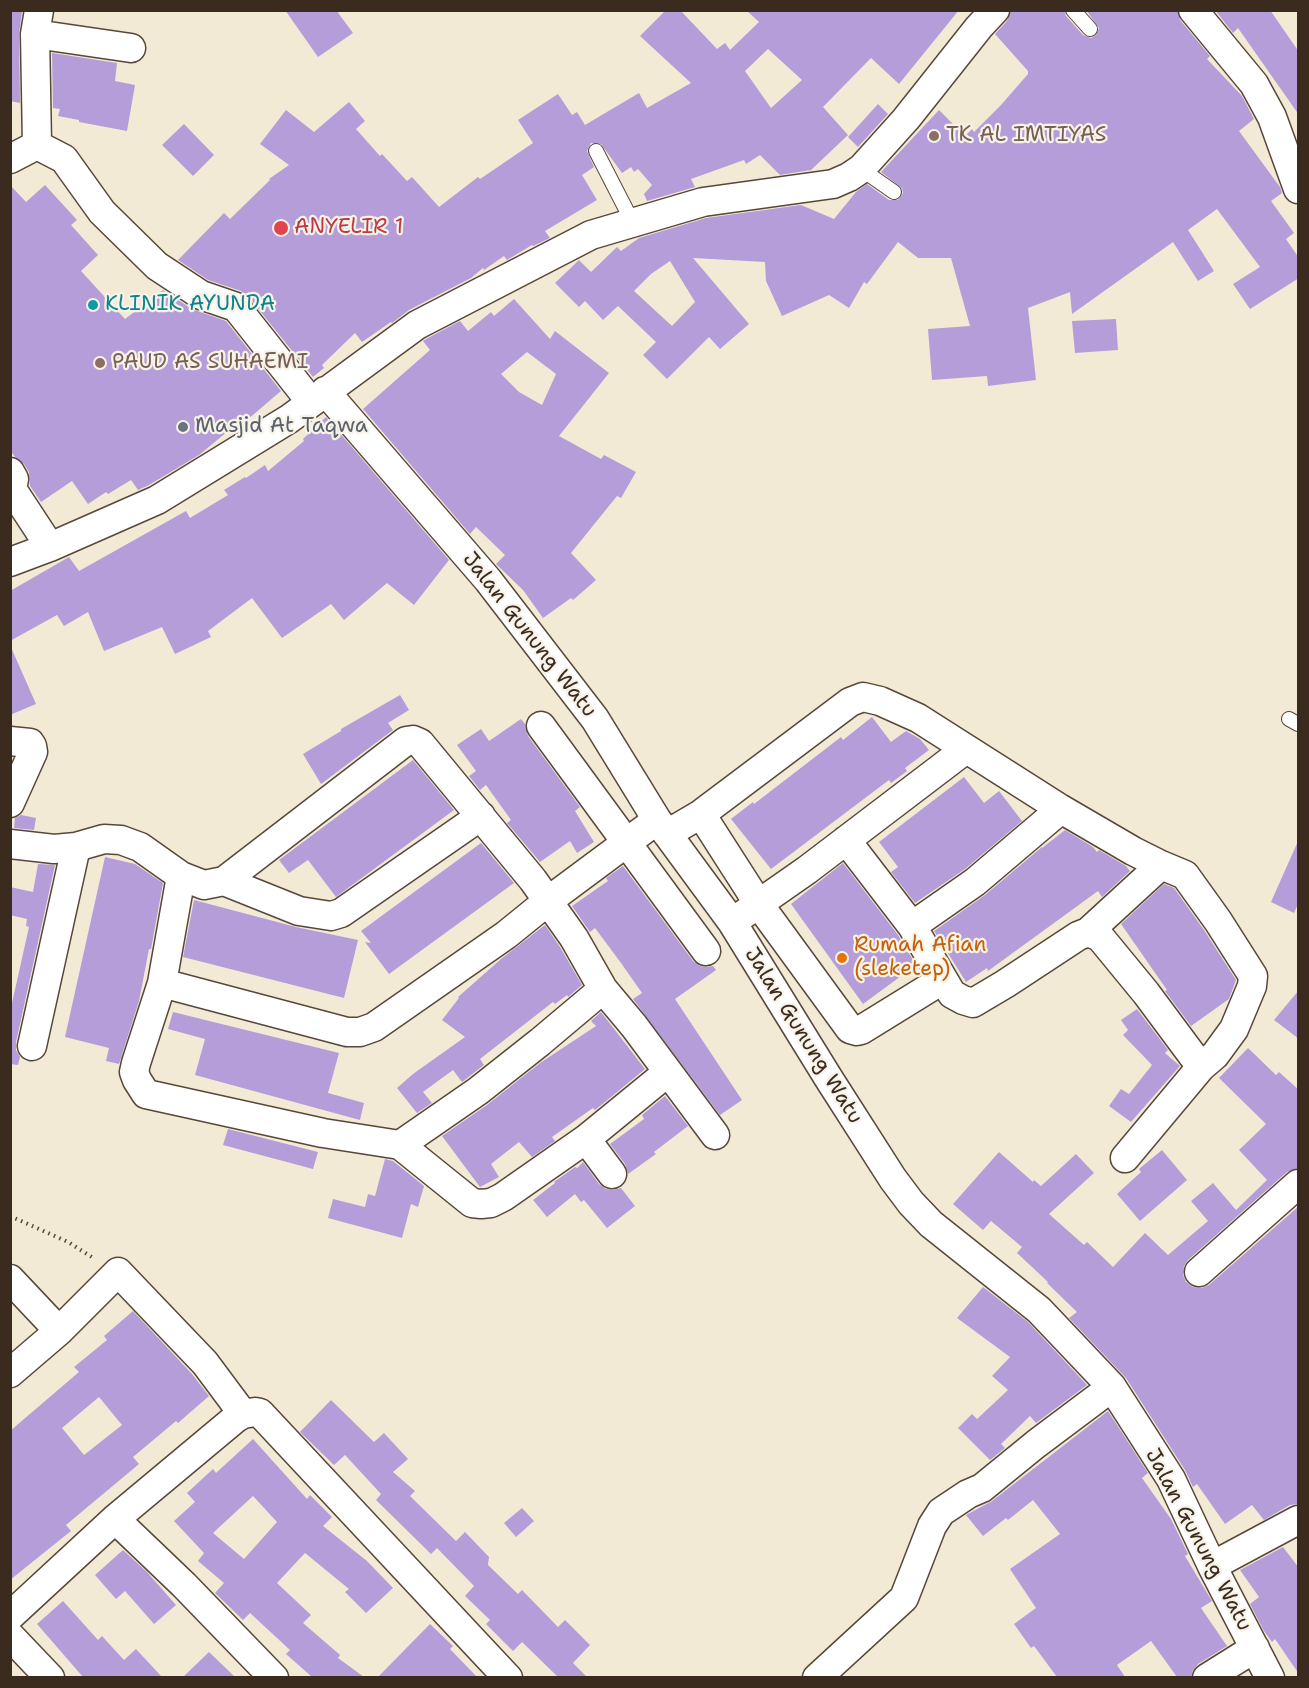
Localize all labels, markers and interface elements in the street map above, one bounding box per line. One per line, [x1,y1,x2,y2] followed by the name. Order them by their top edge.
[946,123,1106,149] place label: TK AL IMTIYAS
[927,129,941,143] marker: TK AL IMTIYAS
[294,215,403,241] place label: ANYELIR 1
[272,219,290,237] marker: ANYELIR 1
[105,292,275,318] place label: KLINIK AYUNDA
[86,298,100,312] marker: KLINIK AYUNDA
[112,350,308,376] place label: PAUD AS SUHAEMI
[93,356,107,370] marker: PAUD AS SUHAEMI
[195,414,368,440] place label: Masjid At Taqwa
[176,420,190,434] marker: Masjid At Taqwa
[457,547,601,723] street label: Jalan Gunung Watu
[854,933,986,983] place label: Rumah Afian (sleketep)
[739,943,867,1129] street label: Jalan Gunung Watu
[835,951,849,965] marker: Rumah Afian (sleketep)
[1139,1444,1257,1636] street label: Jalan Gunung Watu

